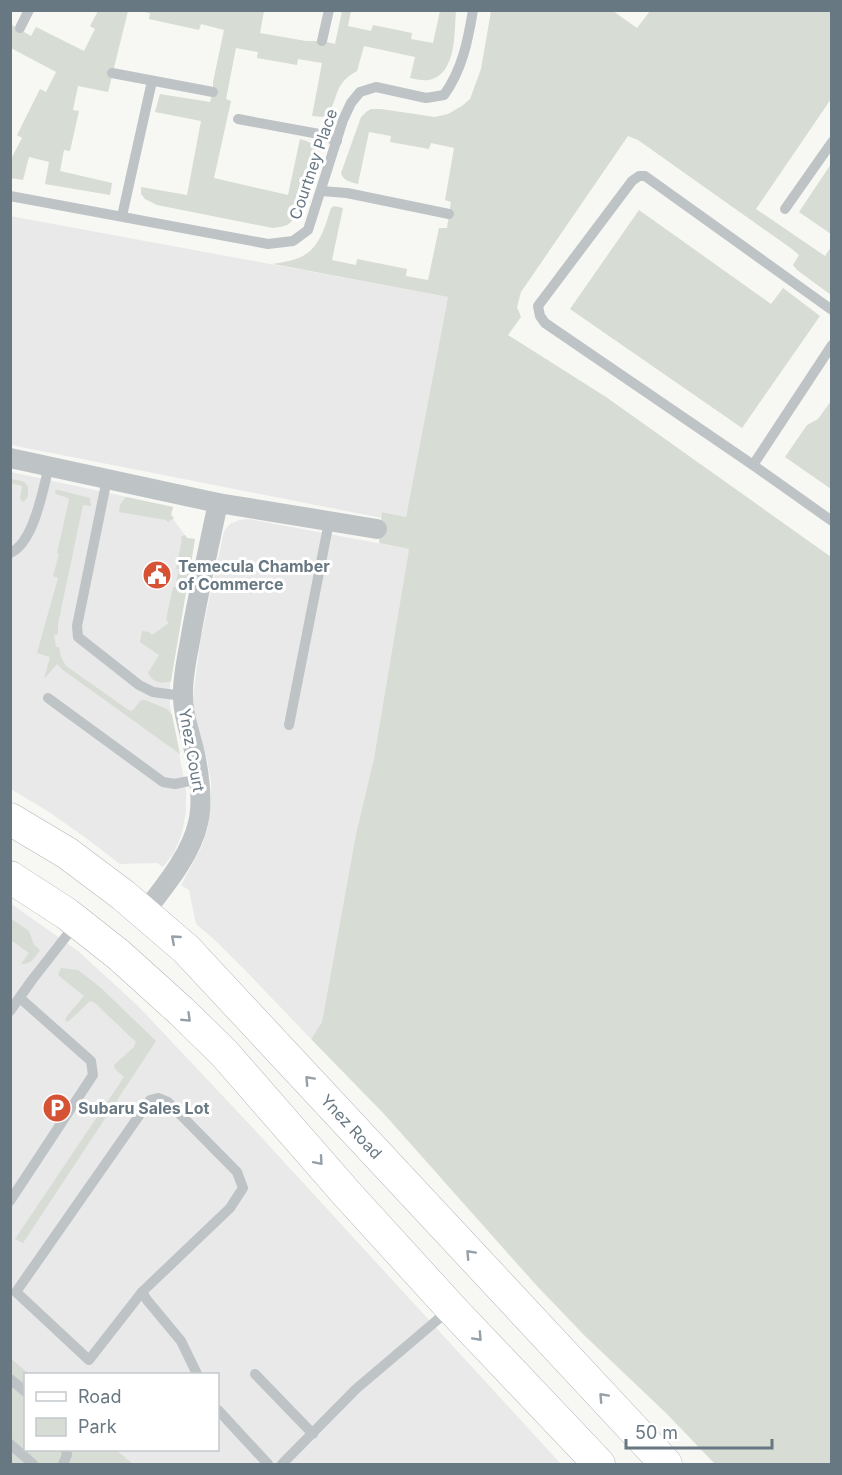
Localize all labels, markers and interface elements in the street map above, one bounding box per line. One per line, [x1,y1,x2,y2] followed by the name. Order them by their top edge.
[285,106,341,222] street label: Courtney Place
[178,556,330,594] place label: Temecula Chamber of Commerce
[141,559,173,591] public building icon: Temecula Chamber of Commerce
[175,707,209,793] street label: Ynez Court
[171,935,181,946] one-way arrow
[180,1010,191,1021] one-way arrow
[305,1076,316,1087] one-way arrow
[317,1090,386,1163] street label: Ynez Road
[41,1092,73,1124] parking icon: Subaru Sales Lot
[78,1098,209,1118] place label: Subaru Sales Lot
[311,1155,322,1166] one-way arrow
[466,1250,477,1260] one-way arrow
[470,1330,481,1341] one-way arrow
[24,1373,219,1451] legend
[78,1386,121,1407] text: Road
[599,1393,610,1403] one-way arrow
[626,1412,772,1450] scale bar
[78,1416,117,1437] text: Park
[635,1422,678,1443] text: 50 m

